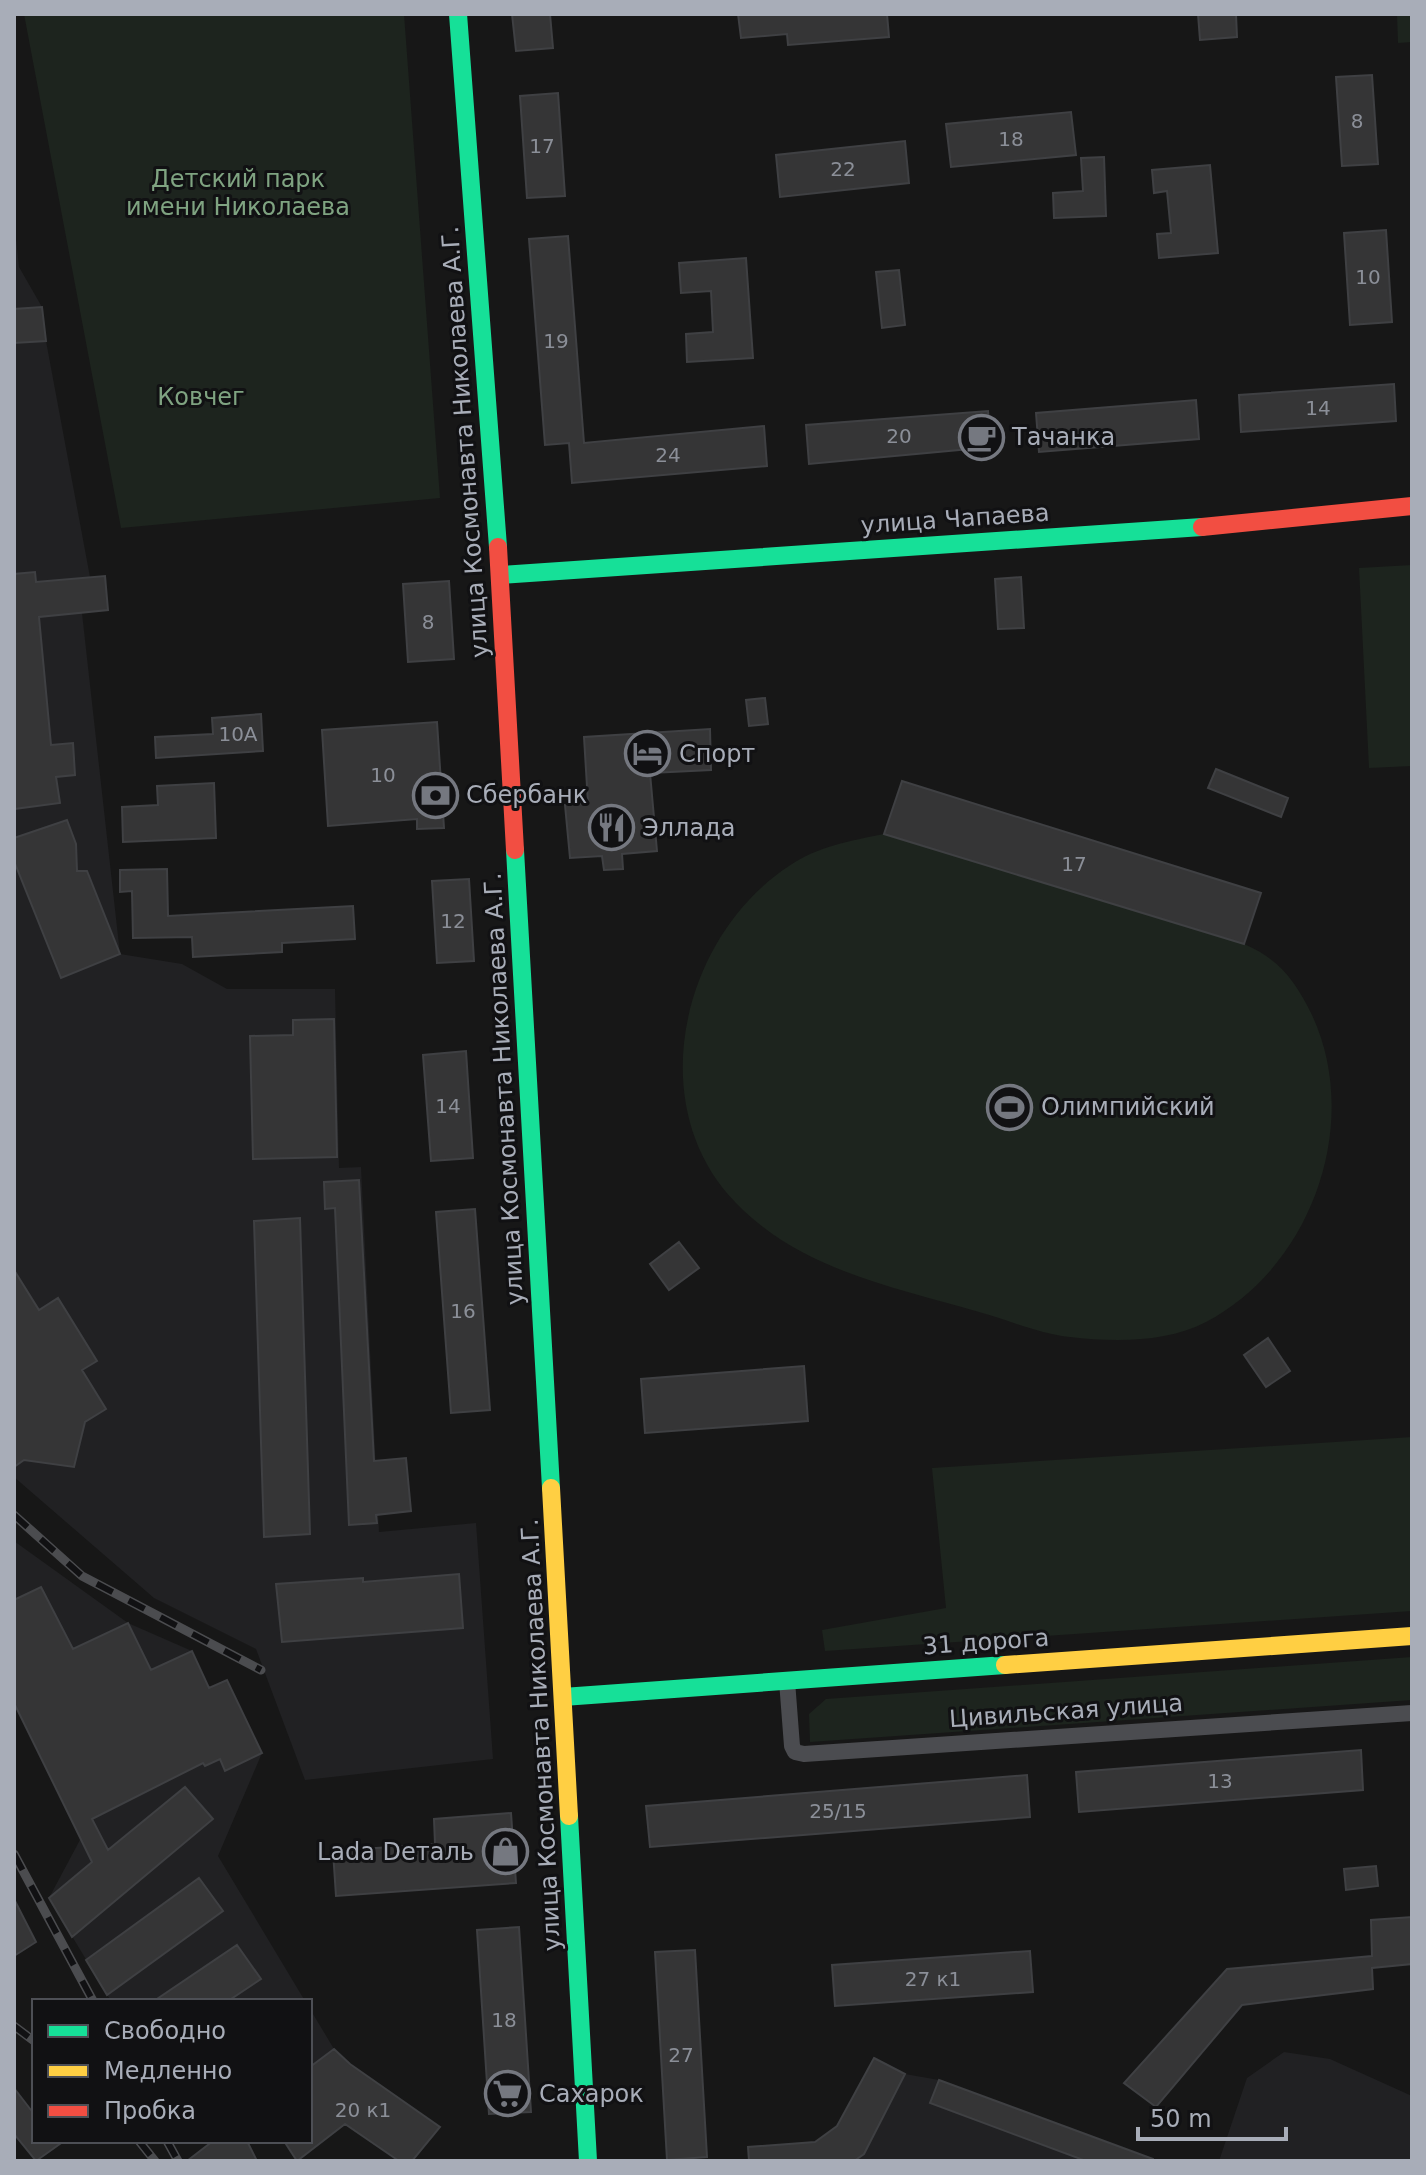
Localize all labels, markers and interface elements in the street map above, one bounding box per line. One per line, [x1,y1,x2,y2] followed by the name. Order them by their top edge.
[1351,109,1363,133] house number: 8
[998,127,1024,151] house number: 18
[529,134,555,158] house number: 17
[830,157,856,181] house number: 22
[126,165,350,221] park label: Детский парк имени Николаева
[436,225,494,659] street label: улица Космонавта Николаева А.Г.
[1355,265,1381,289] house number: 10
[543,329,569,353] house number: 19
[157,383,245,411] park label: Ковчег
[1305,396,1331,420] house number: 14
[957,413,1005,461] cafe icon: Тачанка
[1011,423,1115,451] place label: Тачанка
[886,424,912,448] house number: 20
[655,443,681,467] house number: 24
[860,498,1050,540] street label: улица Чапаева
[422,610,434,634] house number: 8
[218,722,258,746] house number: 10А
[624,730,672,778] hotel icon: Спорт
[679,740,755,768] place label: Спорт
[370,763,396,787] house number: 10
[411,771,459,819] bank icon: Сбербанк
[466,781,587,809] place label: Сбербанк
[587,804,635,852] restaurant icon: Эллада
[642,814,735,842] place label: Эллада
[1061,852,1087,876] house number: 17
[479,872,529,1306] street label: улица Космонавта Николаева А.Г.
[440,909,466,933] house number: 12
[986,1083,1034,1131] sports icon: Олимпийский
[1041,1093,1215,1121] place label: Олимпийский
[435,1094,461,1118] house number: 14
[450,1299,476,1323] house number: 16
[516,1518,566,1952] street label: улица Космонавта Николаева А.Г.
[922,1624,1050,1660] street label: 31 дорога
[948,1689,1184,1733] street label: Цивильская улица
[1207,1769,1233,1793] house number: 13
[809,1799,867,1823] house number: 25/15
[481,1828,529,1876] shop icon: Lada Dеталь
[317,1838,474,1866] place label: Lada Dеталь
[905,1967,961,1991] house number: 27 к1
[32,1999,312,2143] legend
[491,2008,517,2032] house number: 18
[104,2017,226,2045] text: Свободно
[668,2043,694,2067] house number: 27
[104,2057,232,2085] text: Медленно
[484,2070,532,2118] supermarket icon: Сахарок
[539,2080,644,2108] place label: Сахарок
[1138,2091,1286,2141] scale bar
[104,2097,196,2125] text: Пробка
[335,2098,391,2122] house number: 20 к1
[1150,2105,1212,2133] text: 50 m

